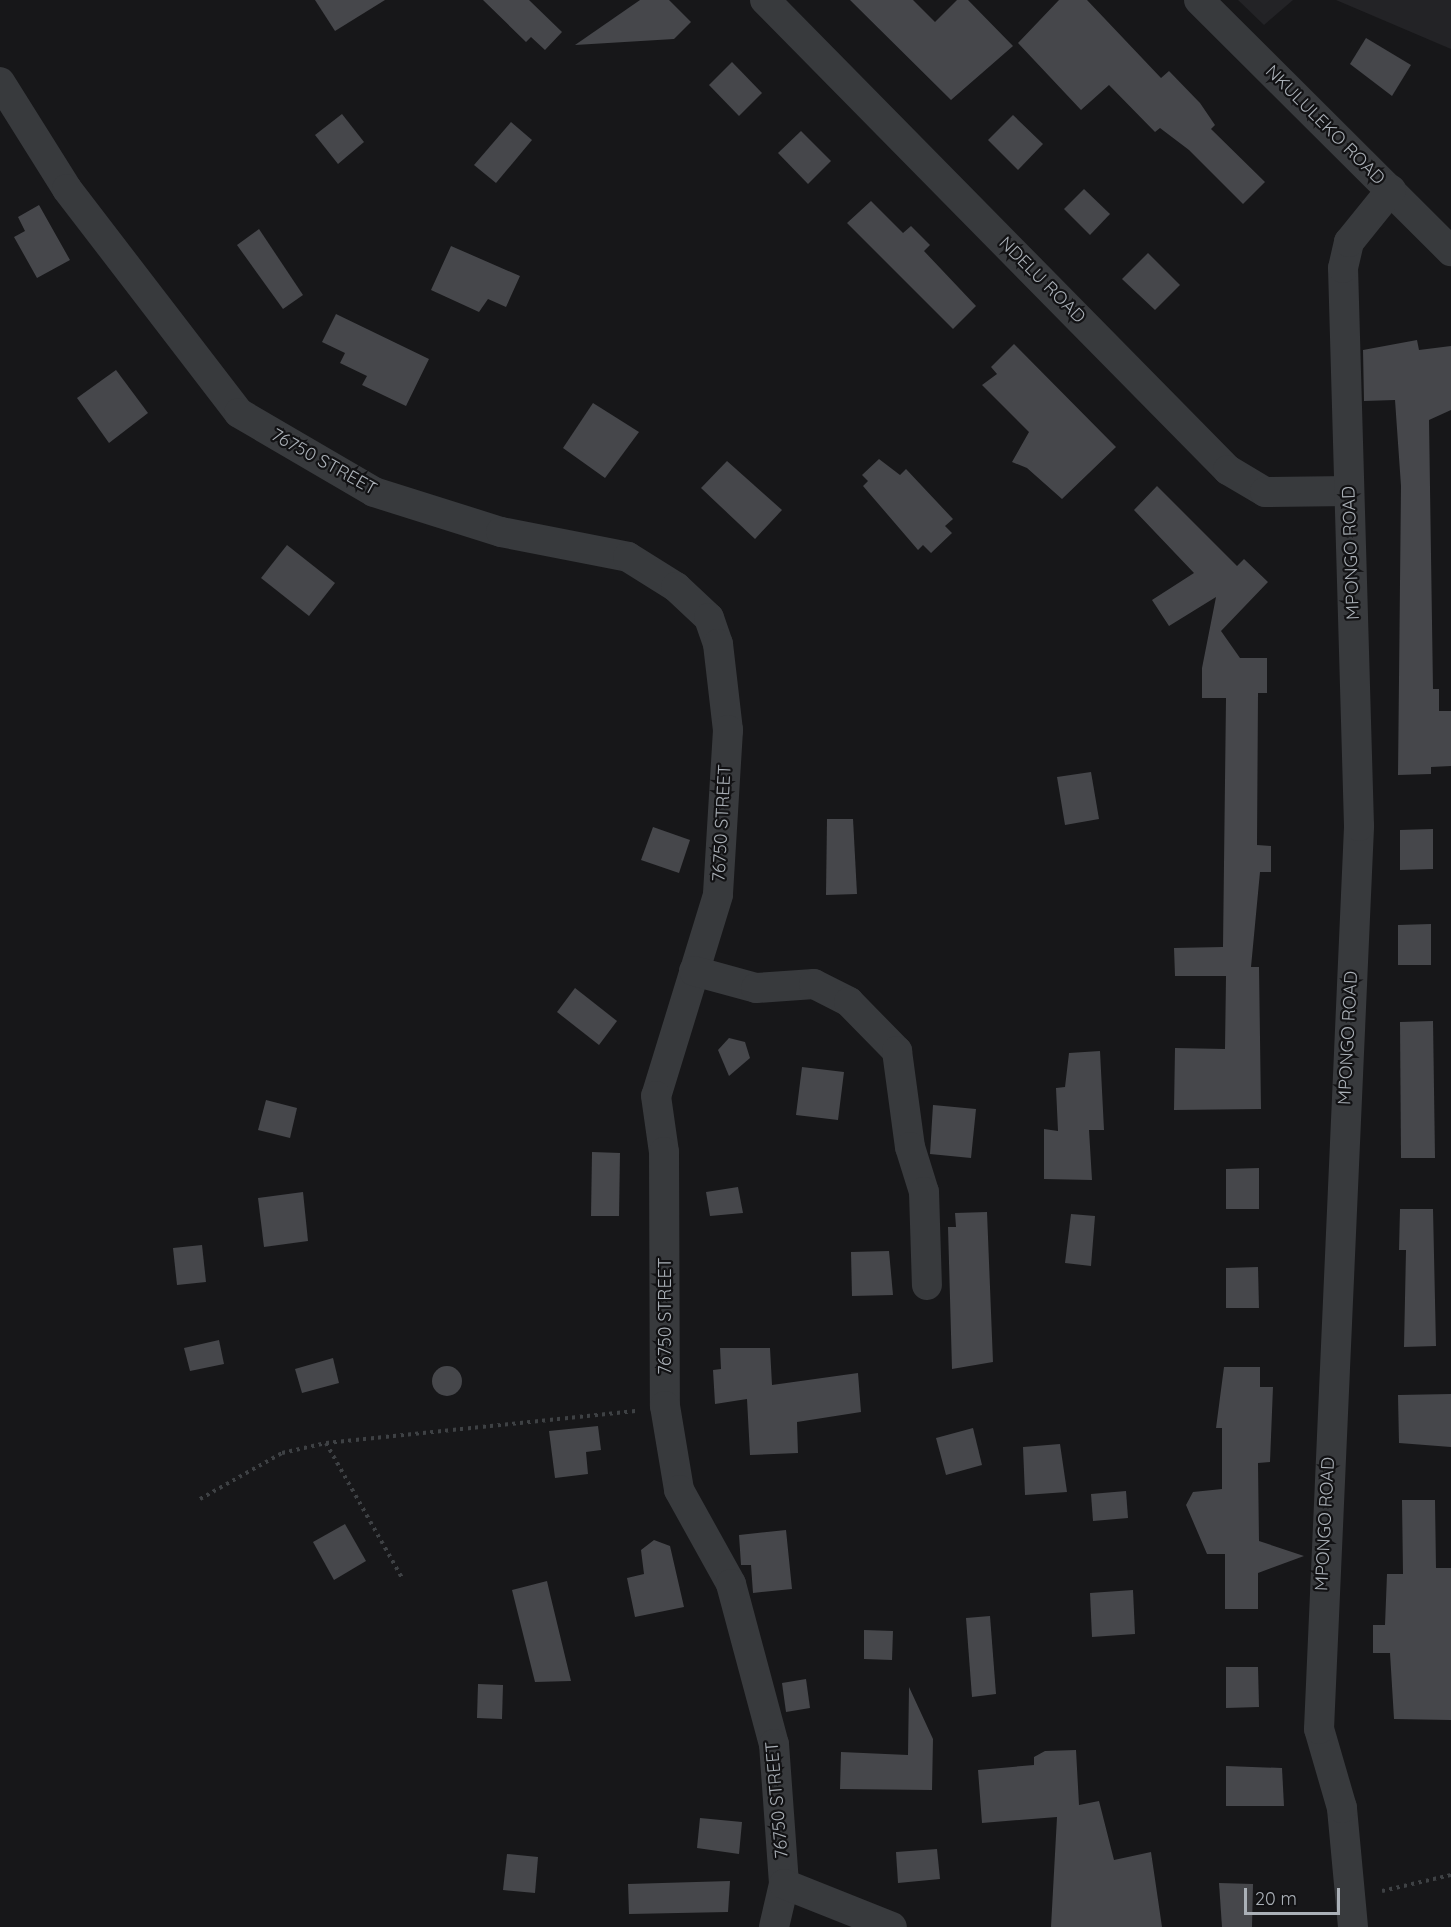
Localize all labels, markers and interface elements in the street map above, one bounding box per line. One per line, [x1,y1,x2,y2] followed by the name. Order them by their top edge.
[1261,61,1389,189] street label: NKULULEKO ROAD
[994,232,1090,328] street label: NDELU ROAD
[267,424,381,500] street label: 76750 STREET
[1338,486,1364,620] street label: MPONGO ROAD
[708,764,736,882] street label: 76750 STREET
[1334,971,1362,1105] street label: MPONGO ROAD
[654,1257,676,1375] street label: 76750 STREET
[1311,1457,1339,1591] street label: MPONGO ROAD
[761,1741,793,1859] street label: 76750 STREET
[1247,1876,1343,1914] scale bar
[1255,1887,1297,1910] text: 20 m

